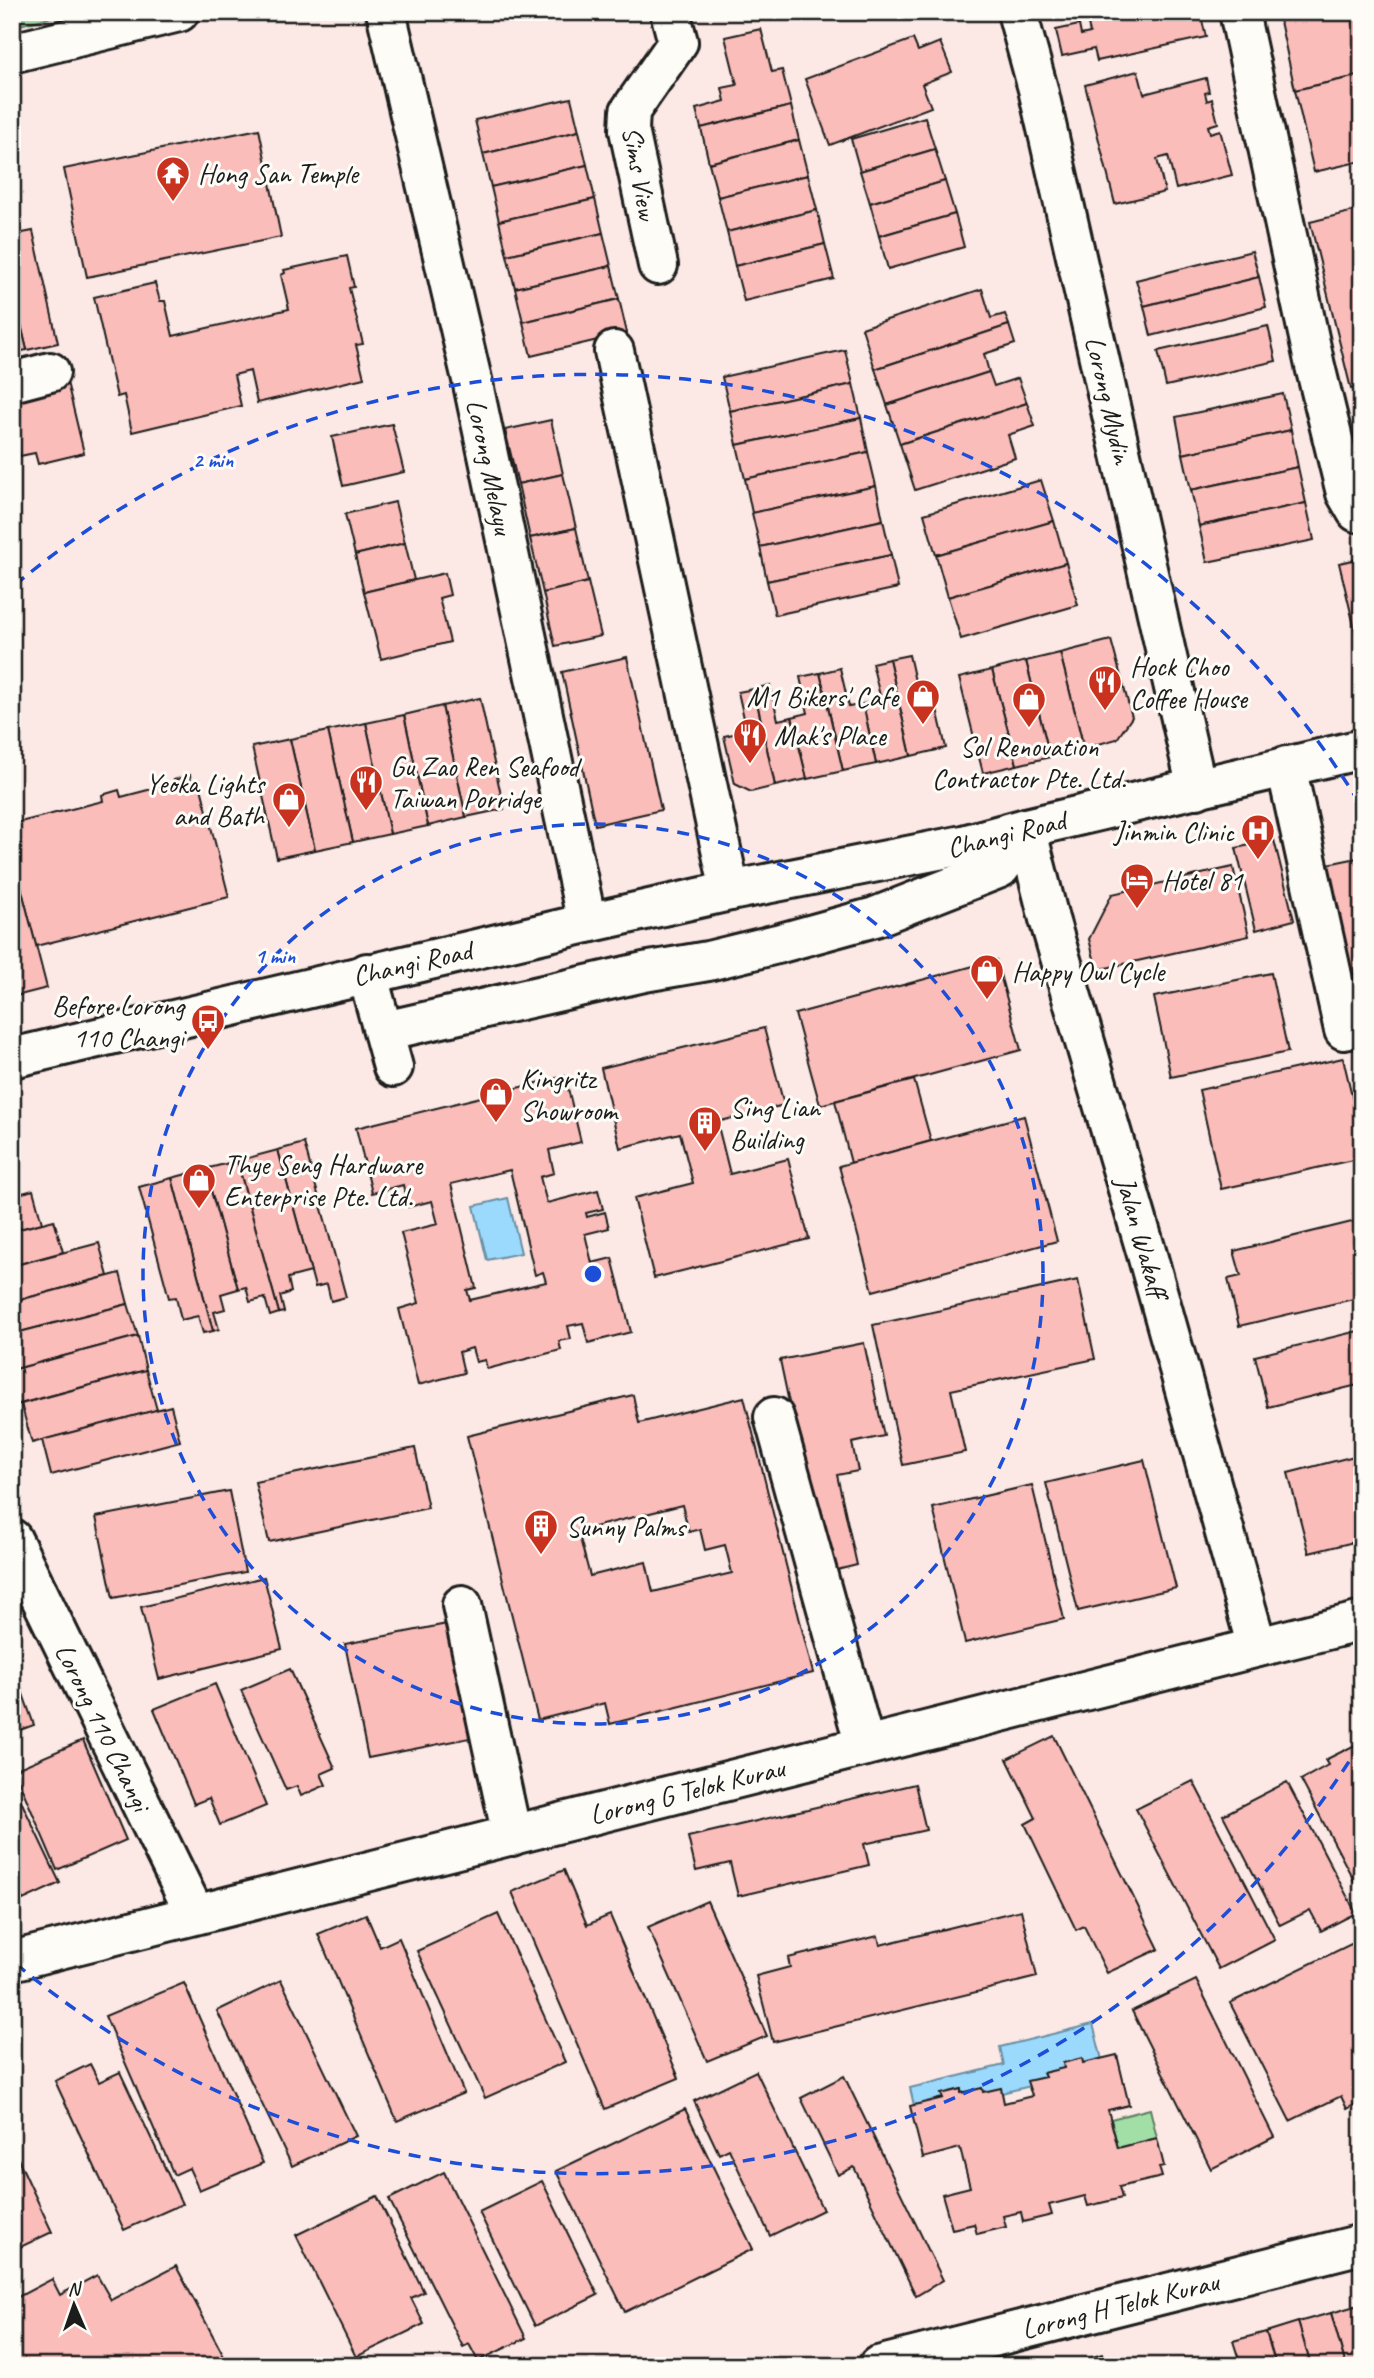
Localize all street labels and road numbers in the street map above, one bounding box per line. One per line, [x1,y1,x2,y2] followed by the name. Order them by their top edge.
[615,124,666,225] street label: Sims View
[1077,333,1141,468] street label: Lorong Mydin
[459,396,522,539] street label: Lorong Melayu
[943,801,1073,866] street label: Changi Road
[349,931,479,994] street label: Changi Road
[1108,1171,1178,1307] street label: Jalan Wakaff
[47,1638,160,1820] street label: Lorong 110 Changi
[586,1749,790,1832] street label: Lorong G Telok Kurau
[1018,2263,1224,2346] street label: Lorong H Telok Kurau

